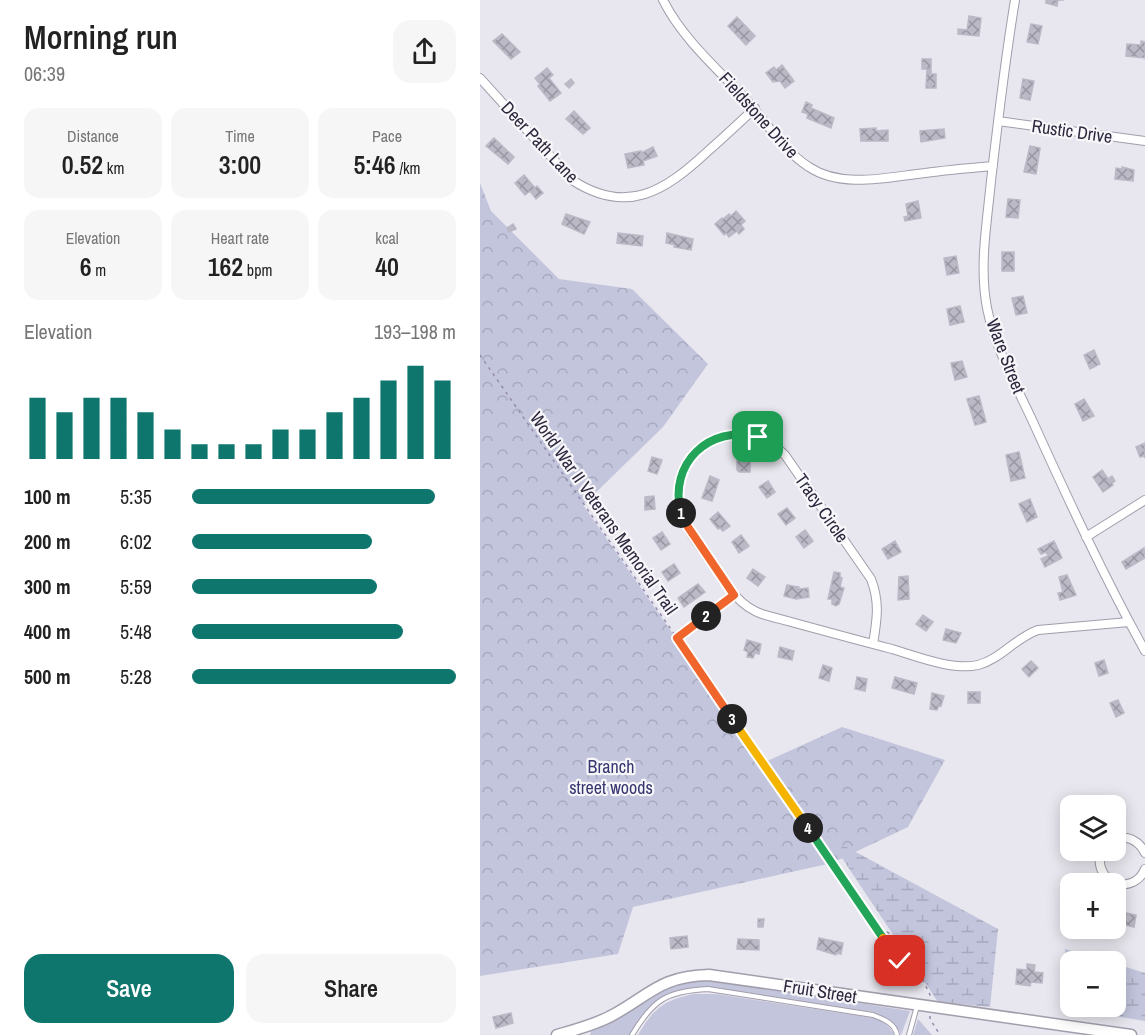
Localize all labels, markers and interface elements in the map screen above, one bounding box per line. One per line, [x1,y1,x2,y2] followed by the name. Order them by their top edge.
[24,15,178,59] text: Morning run
[393,20,456,83] button: share
[24,60,65,87] text: 06:39
[713,66,805,164] street label: Fieldstone Drive
[496,96,584,188] street label: Deer Path Lane
[1030,113,1114,149] street label: Rustic Drive
[67,125,119,147] text: Distance
[225,125,255,147] text: Time
[372,125,402,147] text: Pace
[62,147,103,182] text: 0.52
[219,147,261,182] text: 3:00
[353,147,396,182] text: 5:46
[103,157,124,179] text: km
[396,157,421,179] text: /km
[66,227,120,249] text: Elevation
[211,227,269,249] text: Heart rate
[375,227,399,249] text: kcal
[80,249,92,284] text: 6
[208,249,243,284] text: 162
[375,249,399,284] text: 40
[92,259,106,281] text: m
[243,259,272,281] text: bpm
[980,315,1032,397] street label: Ware Street
[24,318,92,345] text: Elevation
[374,318,456,345] text: 193–198 m
[524,407,684,619] street label: World War II Veterans Memorial Trail
[732,411,783,462] pin
[741,420,774,453] icon: arrive
[789,468,855,548] street label: Tracy Circle
[24,483,71,510] text: 100 m
[120,483,152,510] text: 5:35
[666,498,696,528] pin: 1
[677,502,685,524] text: 1
[24,528,71,555] text: 200 m
[120,528,152,555] text: 6:02
[24,573,71,600] text: 300 m
[120,573,152,600] text: 5:59
[691,601,721,631] pin: 2
[702,605,710,627] text: 2
[24,618,71,645] text: 400 m
[120,618,152,645] text: 5:48
[24,663,71,690] text: 500 m
[120,663,152,690] text: 5:28
[717,704,747,734] pin: 3
[728,708,736,730] text: 3
[569,754,653,800] park label: Branch street woods
[1060,795,1126,1017] map controls
[1060,795,1126,861] button: layers
[793,813,823,843] pin: 4
[804,817,812,839] text: 4
[1060,873,1126,939] button: +
[874,935,925,986] pin
[883,944,916,977] icon: check
[1060,951,1126,1017] button: −
[24,954,234,1023] button: Save
[246,954,456,1023] button: Share
[782,973,858,1009] street label: Fruit Street

